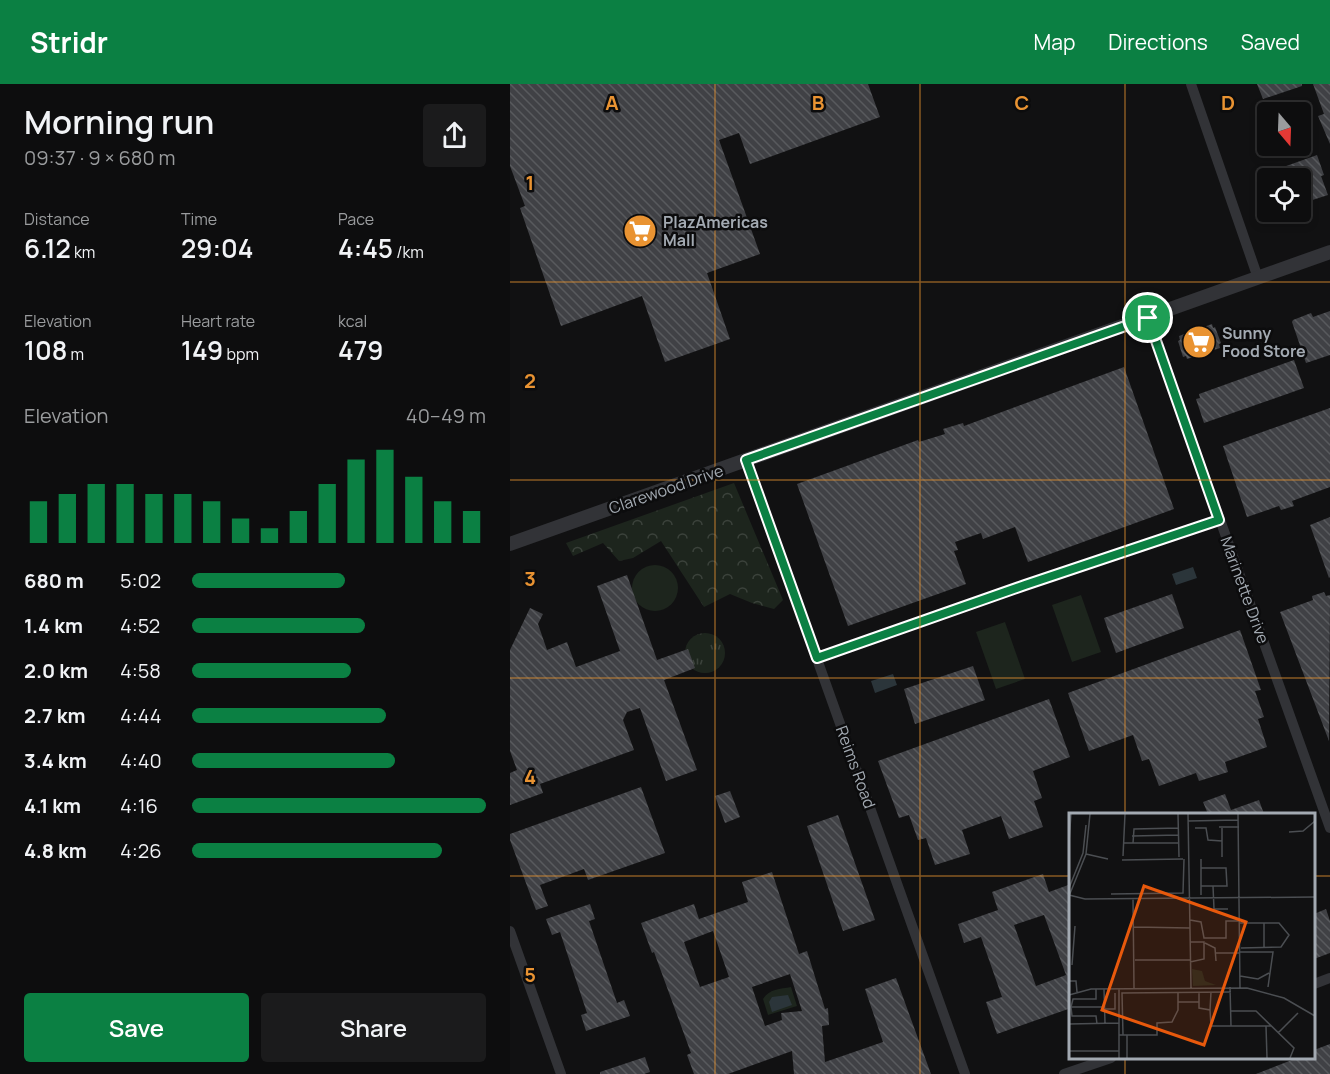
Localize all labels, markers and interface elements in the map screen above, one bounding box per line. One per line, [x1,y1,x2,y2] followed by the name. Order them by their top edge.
[30,23,108,61] text: Stridr
[1034,28,1075,56] text: Map
[1108,28,1208,56] text: Directions
[1241,28,1300,56] text: Saved
[605,89,619,116] text: A
[812,89,825,116] text: B
[1015,89,1029,116] text: C
[1221,89,1235,116] text: D
[24,99,214,144] text: Morning run
[1257,102,1311,156] north arrow
[1257,102,1311,222] map controls
[423,104,486,167] button: share
[24,144,176,171] text: 09:37 · 9 × 680 m
[1257,168,1311,222] button: locate
[526,169,534,196] text: 1
[24,208,90,230] text: Distance
[181,208,217,230] text: Time
[338,208,374,230] text: Pace
[663,211,768,251] place label: PlazAmericas Mall
[622,213,658,249] supermarket icon: PlazAmericas Mall
[24,230,71,266] text: 6.12
[181,230,253,266] text: 29:04
[338,230,393,266] text: 4:45
[71,241,95,263] text: km
[393,241,424,263] text: /km
[1122,292,1173,343] pin
[1131,301,1164,334] icon: arrive
[24,310,92,332] text: Elevation
[181,310,255,332] text: Heart rate
[338,310,367,332] text: kcal
[1222,322,1306,362] place label: Sunny Food Store
[1181,324,1217,360] supermarket icon: Sunny Food Store
[24,332,67,368] text: 108
[181,332,223,368] text: 149
[338,332,383,368] text: 479
[67,343,84,365] text: m
[223,343,259,365] text: bpm
[524,367,536,394] text: 2
[24,402,108,429] text: Elevation
[406,402,486,429] text: 40–49 m
[606,459,726,519] street label: Clarewood Drive
[1215,533,1275,647] street label: Marinette Drive
[524,565,536,592] text: 3
[24,567,84,594] text: 680 m
[120,567,161,594] text: 5:02
[24,612,83,639] text: 1.4 km
[120,612,160,639] text: 4:52
[24,657,88,684] text: 2.0 km
[120,657,161,684] text: 4:58
[24,702,85,729] text: 2.7 km
[120,702,162,729] text: 4:44
[831,723,881,811] street label: Reims Road
[24,747,87,774] text: 3.4 km
[120,747,162,774] text: 4:40
[524,763,536,790] text: 4
[24,792,81,819] text: 4.1 km
[120,792,158,819] text: 4:16
[1069,813,1315,1059] inset map
[24,837,87,864] text: 4.8 km
[120,837,162,864] text: 4:26
[524,961,536,988] text: 5
[24,993,249,1062] button: Save
[261,993,486,1062] button: Share

